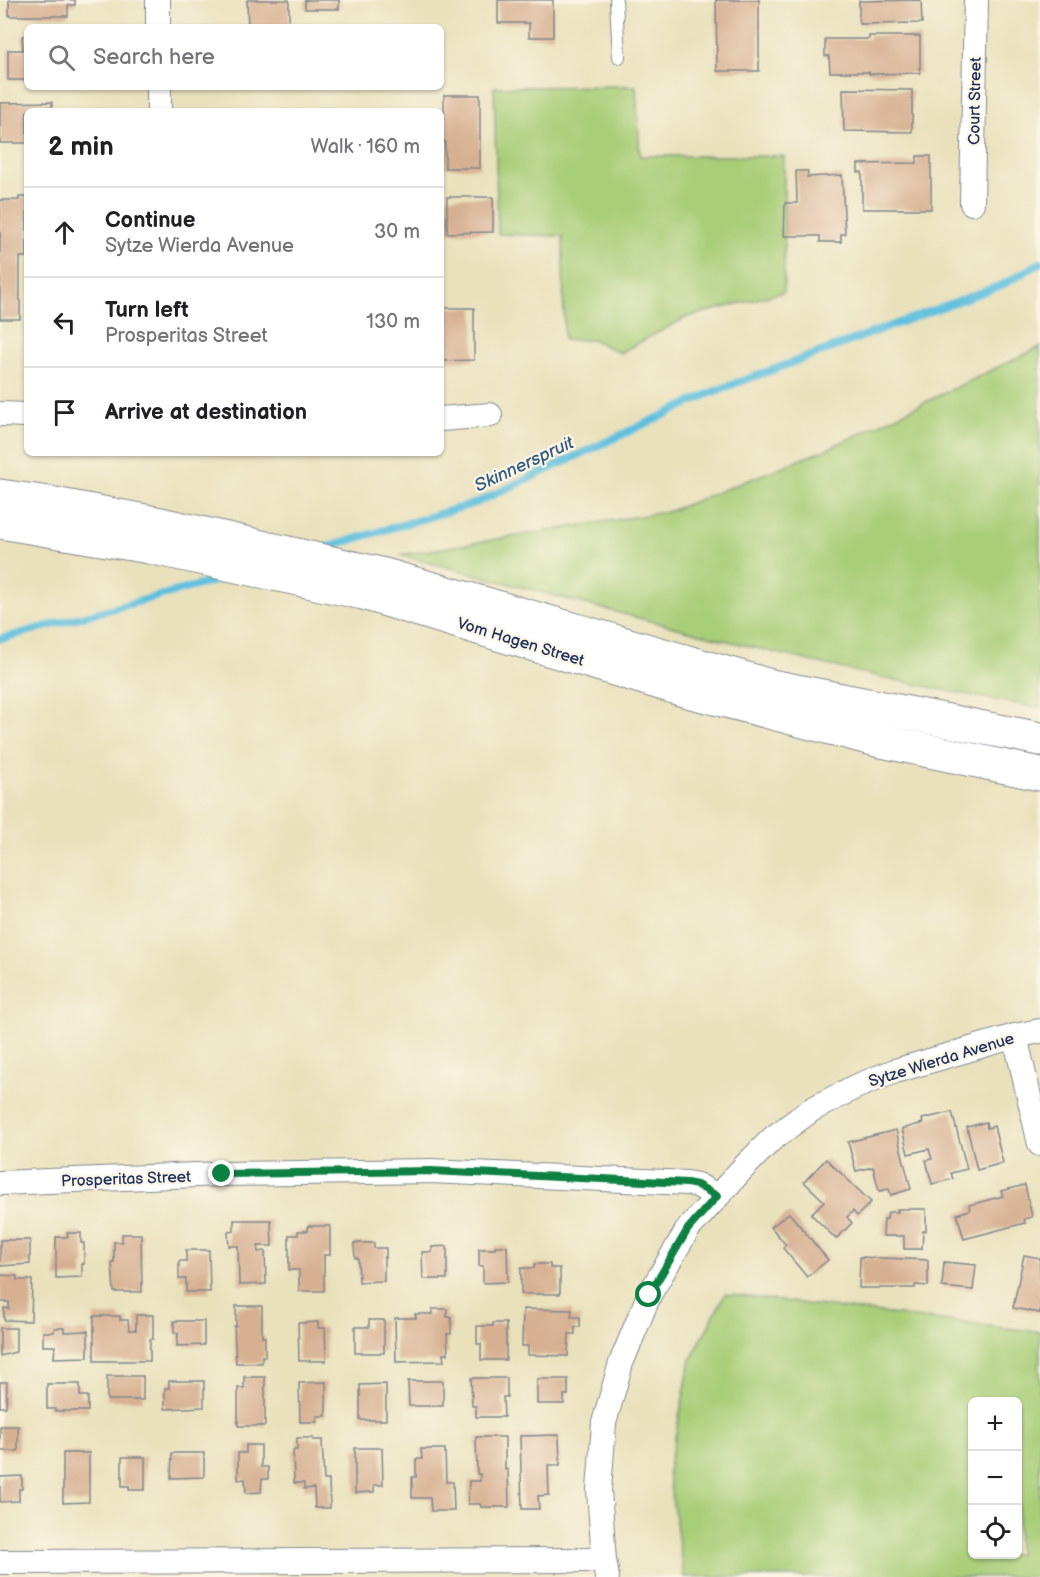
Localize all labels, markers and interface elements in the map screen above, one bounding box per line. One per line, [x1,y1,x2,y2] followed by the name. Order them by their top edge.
[24,24,444,90] search box
[45,41,78,74] icon: search
[93,44,215,71] text: Search here
[965,57,986,145] street label: Court Street
[48,132,114,163] text: 2 min
[311,135,420,159] text: Walk · 160 m
[105,207,195,234] text: Continue
[48,216,81,249] icon: ahead
[374,220,420,244] text: 30 m
[105,234,294,258] text: Sytze Wierda Avenue
[105,297,189,324] text: Turn left
[48,306,81,339] icon: left
[366,310,420,334] text: 130 m
[105,324,268,348] text: Prosperitas Street
[48,396,81,429] icon: arrive
[105,399,307,426] text: Arrive at destination
[471,432,578,497] water label: Skinnerspruit
[455,614,586,671] street label: Vom Hagen Street
[866,1029,1017,1092] street label: Sytze Wierda Avenue
[208,1160,234,1186] route end
[61,1168,192,1191] street label: Prosperitas Street
[635,1281,661,1307] route start
[968,1397,1022,1559] map controls
[968,1397,1022,1451] button: +
[968,1451,1022,1505] button: −
[968,1505,1022,1559] button: locate

